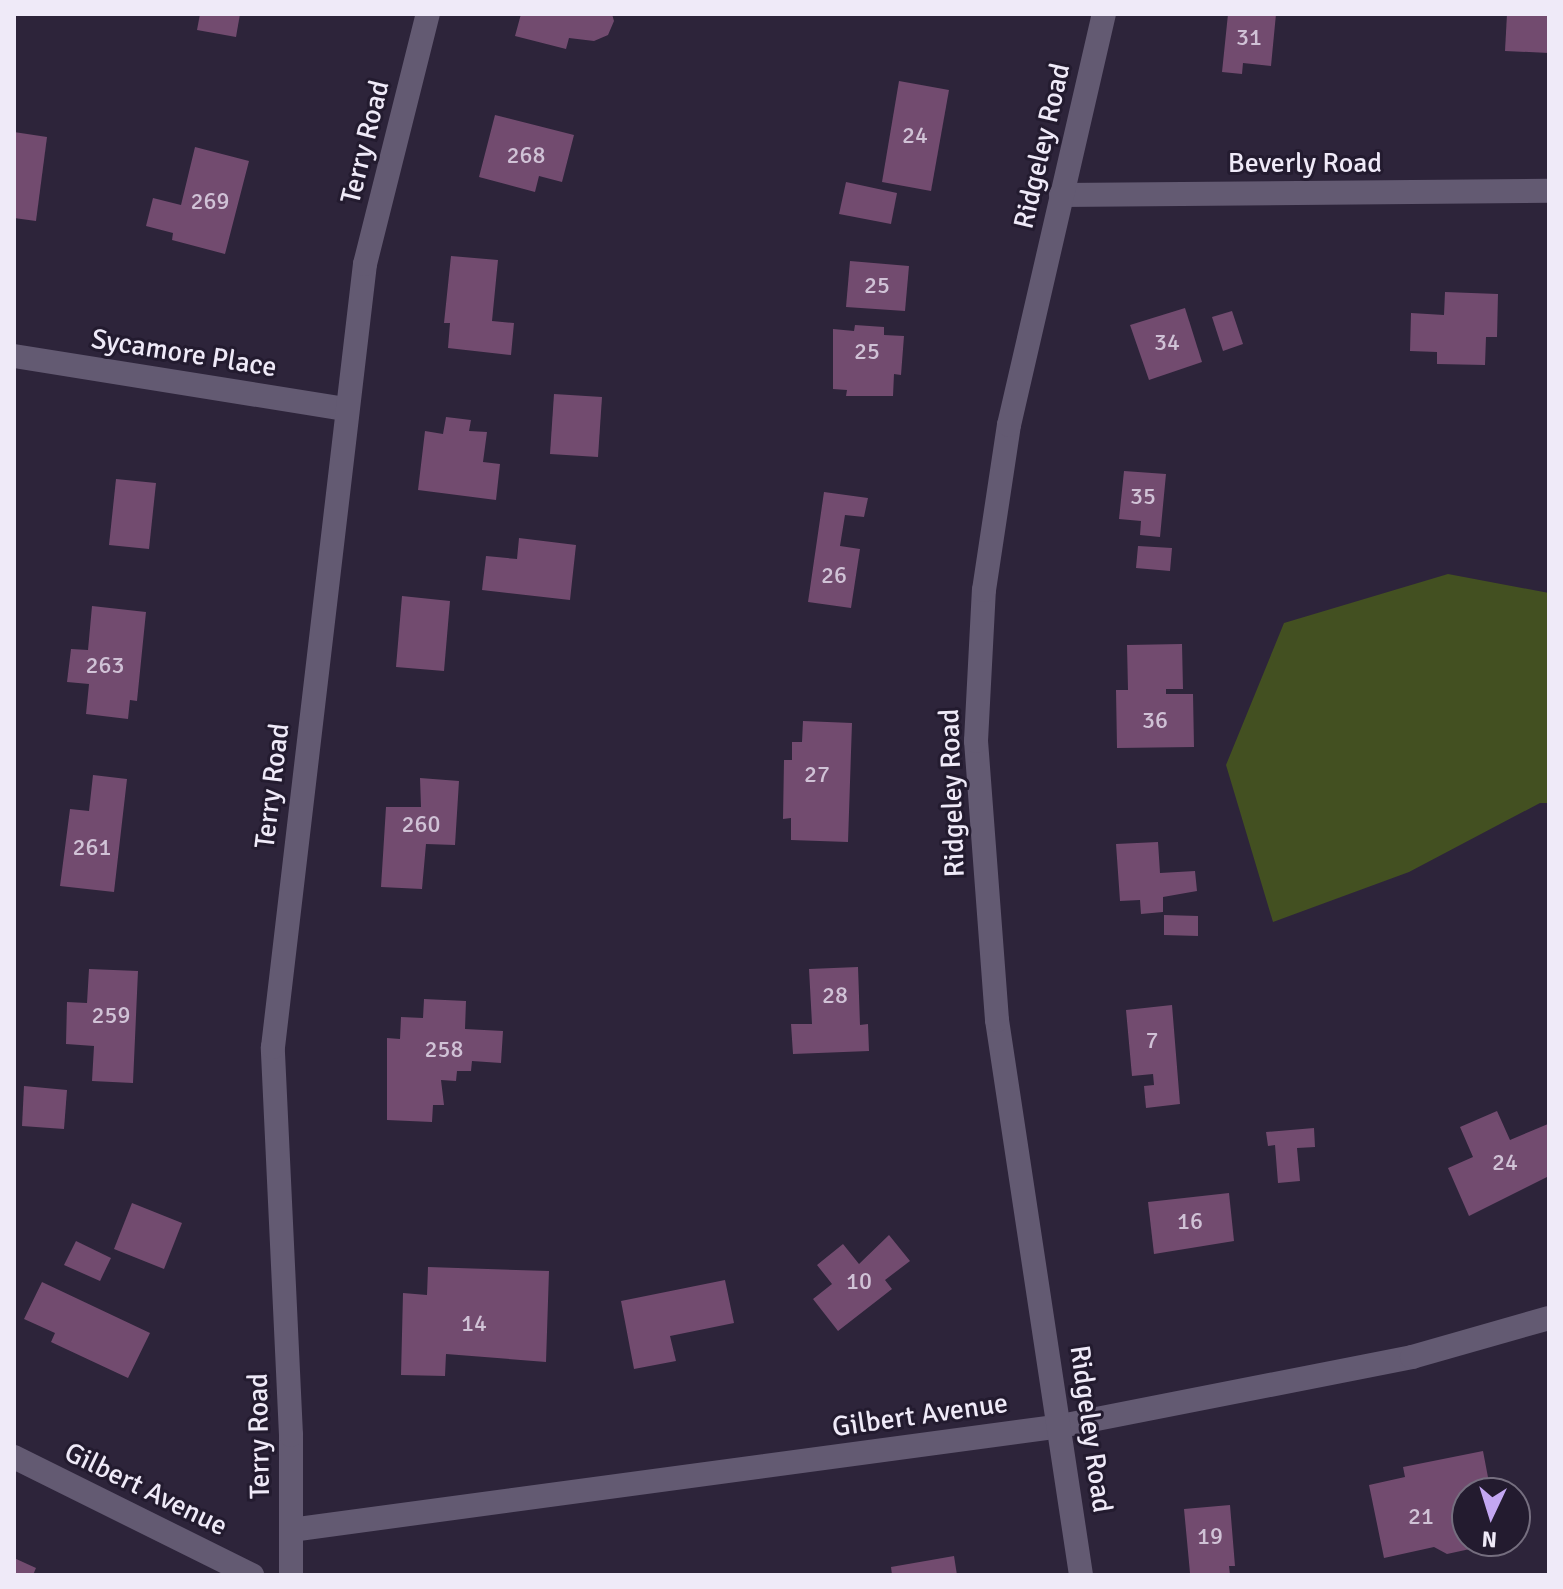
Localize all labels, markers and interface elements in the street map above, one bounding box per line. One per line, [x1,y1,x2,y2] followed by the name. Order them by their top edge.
[1236,24,1262,52] house number: 31
[1007,60,1077,232] street label: Ridgeley Road
[333,77,397,207] street label: Terry Road
[902,122,928,150] house number: 24
[507,142,545,170] house number: 268
[1228,146,1382,180] street label: Beverly Road
[191,188,229,216] house number: 269
[864,272,890,300] house number: 25
[89,322,279,384] street label: Sycamore Place
[1154,329,1180,357] house number: 34
[854,338,880,366] house number: 25
[1130,483,1156,511] house number: 35
[821,562,847,590] house number: 26
[86,652,124,680] house number: 263
[1142,707,1168,735] house number: 36
[932,708,972,878] street label: Ridgeley Road
[248,721,296,851] street label: Terry Road
[804,761,830,789] house number: 27
[402,811,440,839] house number: 260
[73,834,111,862] house number: 261
[822,982,848,1010] house number: 28
[92,1002,130,1030] house number: 259
[1146,1027,1158,1055] house number: 7
[425,1036,463,1064] house number: 258
[1492,1149,1518,1177] house number: 24
[1177,1208,1203,1236] house number: 16
[846,1268,872,1296] house number: 10
[461,1310,487,1338] house number: 14
[1063,1343,1119,1515] street label: Ridgeley Road
[241,1373,277,1499] street label: Terry Road
[830,1386,1010,1444] street label: Gilbert Avenue
[59,1435,233,1543] street label: Gilbert Avenue
[1451,1477,1531,1557] north arrow
[1408,1503,1434,1531] house number: 21
[1197,1523,1223,1551] house number: 19
[1481,1525,1498,1553] text: N

